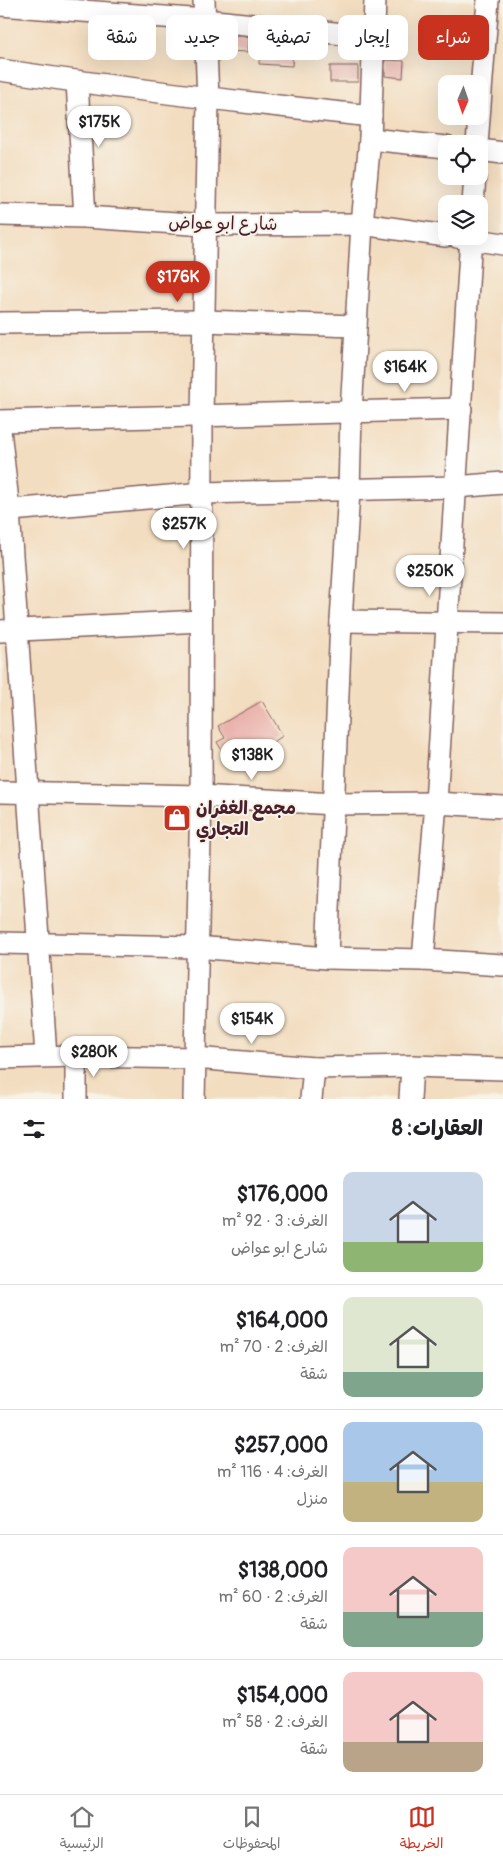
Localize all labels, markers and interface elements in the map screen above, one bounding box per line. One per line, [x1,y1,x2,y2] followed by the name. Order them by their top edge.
[88,15,156,60] chip: شقة
[166,15,238,60] chip: جديد
[248,15,328,60] chip: تصفية
[338,15,408,60] chip: إيجار
[418,15,489,60] chip: شراء
[438,75,488,125] north arrow
[438,75,488,245] map controls
[64,106,134,148] pin: $175K
[78,112,120,132] text: $175K
[438,135,488,185] button: locate
[438,195,488,245] button: layers
[168,211,278,236] street label: شارع ابو عواض
[143,260,213,303] pin: $176K
[157,267,199,287] text: $176K
[370,350,440,393] pin: $164K
[383,357,427,377] text: $164K
[149,508,219,550] pin: $257K
[162,514,206,534] text: $257K
[395,554,465,597] pin: $250K
[407,561,453,581] text: $250K
[217,738,287,781] pin: $138K
[231,745,273,765] text: $138K
[196,797,296,843] place label: مجمع الغفران التجاري
[162,803,192,833] shop icon: مجمع الغفران التجاري
[217,1002,287,1045] pin: $154K
[231,1009,273,1029] text: $154K
[59,1036,129,1078] pin: $280K
[71,1042,117,1062] text: $280K
[20,1115,48,1143] icon: filters
[392,1115,483,1142] text: العقارات: 8
[237,1181,328,1208] text: $176,000
[383,1192,443,1252] icon: home
[222,1211,328,1231] text: الغرف: 3 · 92 m²
[231,1238,328,1258] text: شارع ابو عواض
[236,1307,328,1334] text: $164,000
[383,1317,443,1377] icon: home
[220,1337,328,1357] text: الغرف: 2 · 70 m²
[300,1364,328,1384] text: شقة
[234,1432,328,1459] text: $257,000
[383,1442,443,1502] icon: home
[217,1462,328,1482] text: الغرف: 4 · 116 m²
[296,1489,328,1509] text: منزل
[238,1557,328,1584] text: $138,000
[383,1567,443,1627] icon: home
[219,1587,328,1607] text: الغرف: 2 · 60 m²
[300,1614,328,1634] text: شقة
[236,1682,328,1709] text: $154,000
[383,1692,443,1752] icon: home
[222,1712,328,1732] text: الغرف: 2 · 58 m²
[300,1739,328,1759] text: شقة
[60,1803,104,1856] tab: الرئيسية
[223,1803,280,1856] tab: المحفوظات
[400,1803,443,1856] tab: الخريطة

